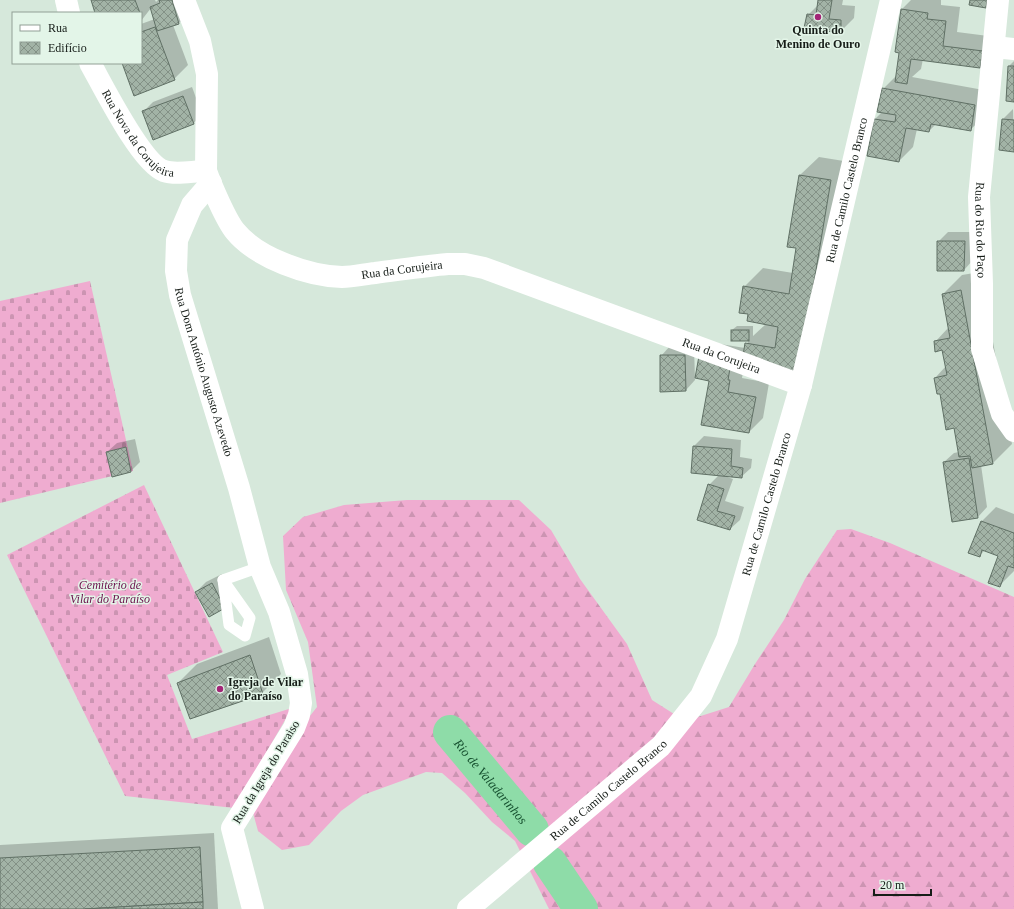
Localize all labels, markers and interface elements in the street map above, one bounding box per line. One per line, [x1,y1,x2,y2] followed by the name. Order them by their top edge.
[12,12,142,64] legend
[813,12,823,22] marker: Quinta do Menino de Ouro
[48,21,68,35] text: Rua
[776,23,860,51] place label: Quinta do Menino de Ouro
[48,41,87,55] text: Edifício
[99,87,175,180] street label: Rua Nova da Corujeira
[823,116,870,264] street label: Rua de Camilo Castelo Branco
[972,181,989,278] street label: Rua do Rio do Paço
[360,257,444,282] street label: Rua da Corujeira
[172,286,236,458] street label: Rua Dom António Augusto Azevedo
[680,335,763,377] street label: Rua da Corujeira
[739,431,794,577] street label: Rua de Camilo Castelo Branco
[70,578,150,606] park label: Cemitério de Vilar do Paraíso
[228,675,304,703] place label: Igreja de Vilar do Paraíso
[215,684,225,694] marker: Igreja de Vilar do Paraíso
[230,718,302,826] street label: Rua da Igreja do Paraiso
[451,735,531,827] water label: Rio de Valadarinhos
[547,737,670,844] street label: Rua de Camilo Castelo Branco
[874,871,931,897] scale bar
[880,878,905,892] text: 20 m

